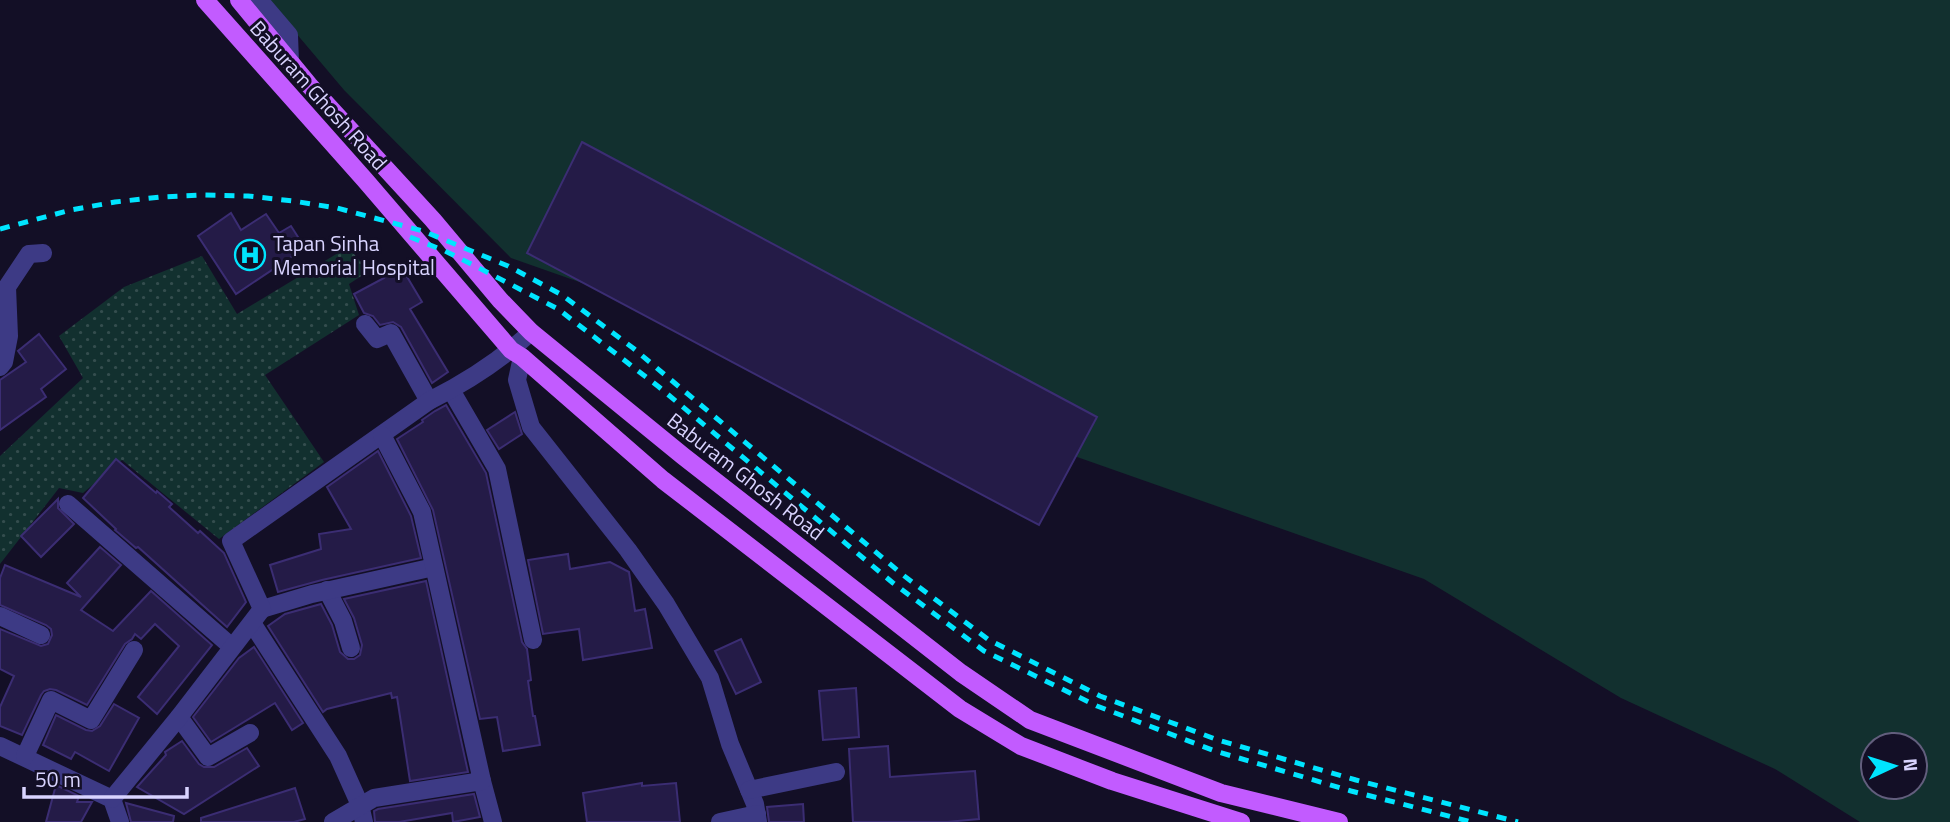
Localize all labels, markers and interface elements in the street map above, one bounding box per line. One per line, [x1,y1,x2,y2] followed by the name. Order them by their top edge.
[243,13,395,177] street label: Baburam Ghosh Road
[273,227,435,283] place label: Tapan Sinha Memorial Hospital
[233,238,267,272] hospital icon: Tapan Sinha Memorial Hospital
[660,404,832,548] street label: Baburam Ghosh Road
[1859,731,1929,801] north arrow
[24,756,187,800] scale bar
[1897,757,1926,772] text: N
[35,763,81,795] text: 50 m

